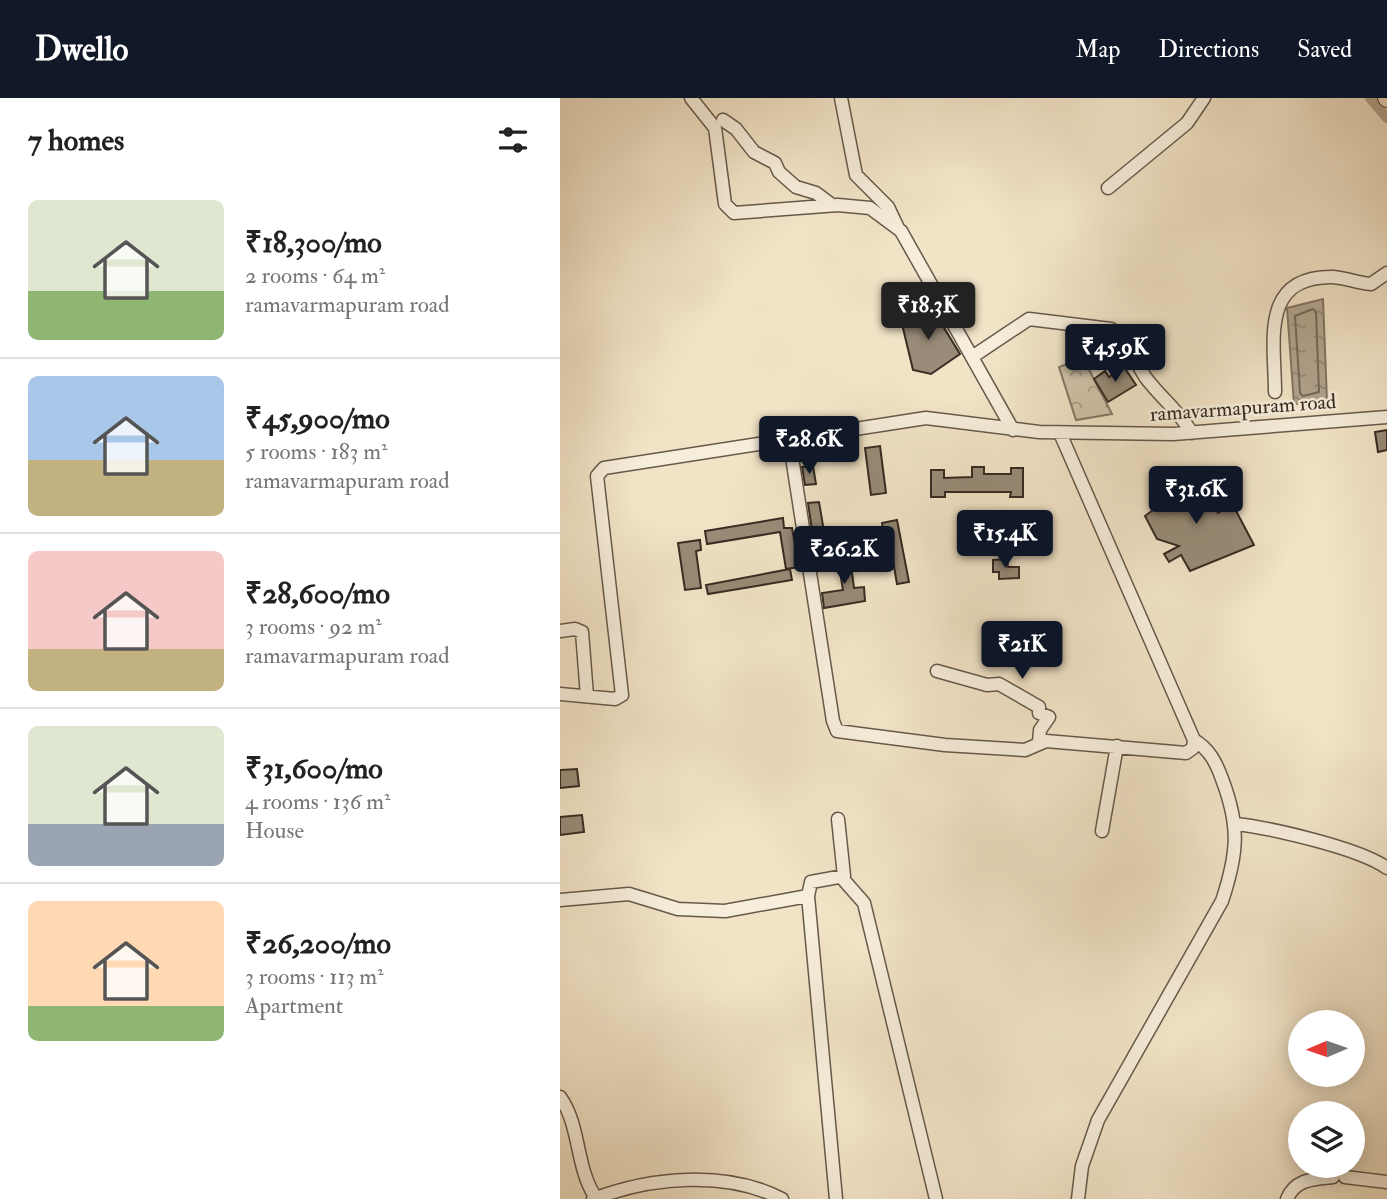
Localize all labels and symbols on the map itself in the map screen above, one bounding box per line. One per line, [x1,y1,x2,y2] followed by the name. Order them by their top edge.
[871,282,985,342] pin: ₹18.3K
[1058,324,1172,384] pin: ₹45.9K
[1149,388,1338,428] street label: ramavarmapuram road
[752,416,866,476] pin: ₹28.6K
[1139,466,1253,526] pin: ₹31.6K
[948,510,1062,570] pin: ₹15.4K
[787,526,901,586] pin: ₹26.2K
[981,622,1063,681] pin: ₹21K
[1288,1010,1365,1087] north arrow

